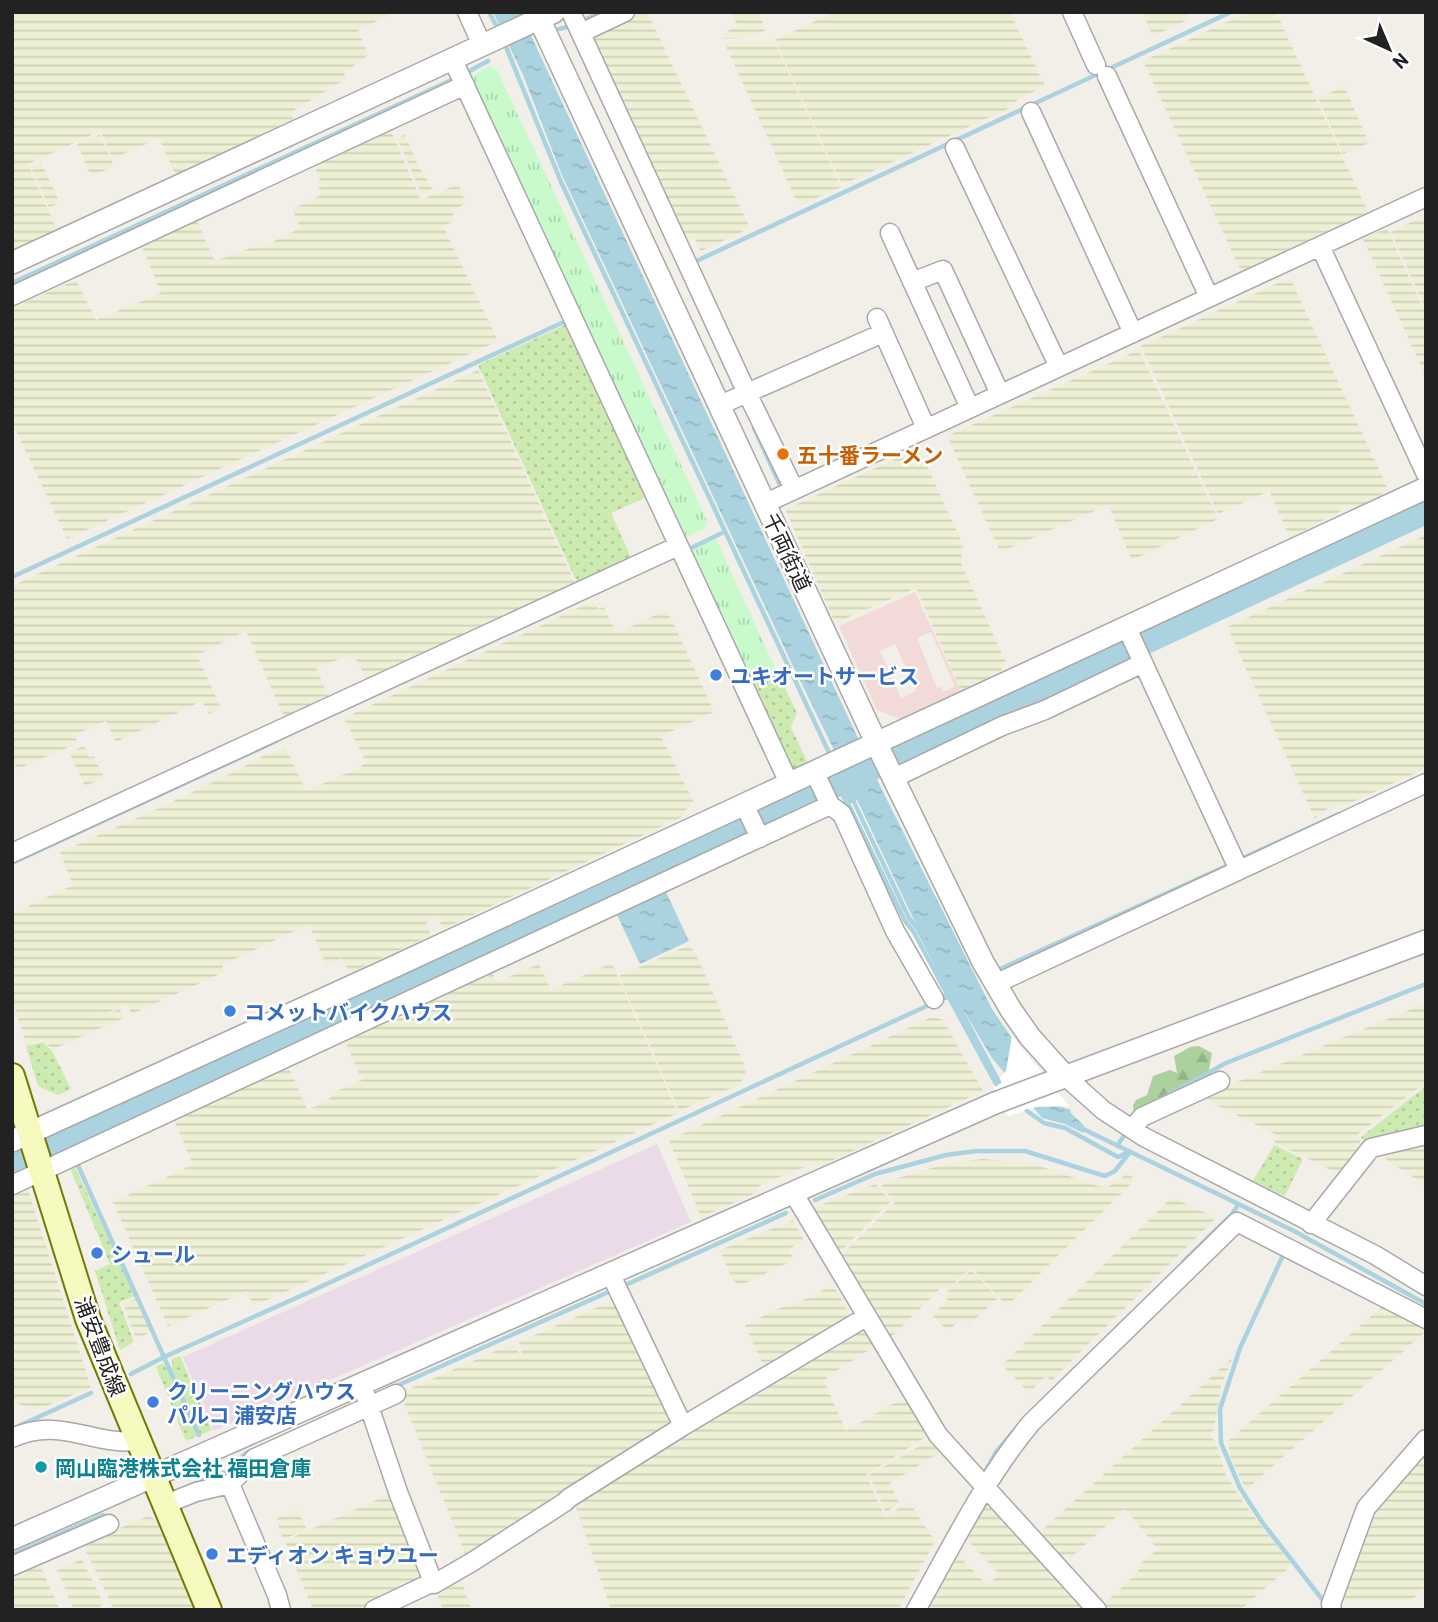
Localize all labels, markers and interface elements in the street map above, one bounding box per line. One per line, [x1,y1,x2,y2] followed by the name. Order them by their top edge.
[1354,14,1424,84] north arrow
[1389,49,1414,74] text: N
[797,442,943,467] place label: 五十番ラーメン
[775,446,791,462] marker: 五十番ラーメン
[759,509,817,595] street label: 千両街道
[730,663,919,688] place label: ユキオートサービス
[708,667,724,683] marker: ユキオートサービス
[244,999,453,1024] place label: コメットバイクハウス
[222,1003,238,1019] marker: コメットバイクハウス
[111,1241,195,1266] place label: シュール
[89,1245,105,1261] marker: シュール
[71,1293,131,1399] street label: 浦安豊成線
[167,1378,356,1427] place label: クリーニングハウス パルコ 浦安店
[145,1394,161,1410] marker: クリーニングハウス パルコ 浦安店
[55,1455,311,1480] place label: 岡山臨港株式会社 福田倉庫
[33,1459,49,1475] marker: 岡山臨港株式会社 福田倉庫
[226,1542,439,1567] place label: エディオン キョウユー
[204,1546,220,1562] marker: エディオン キョウユー

